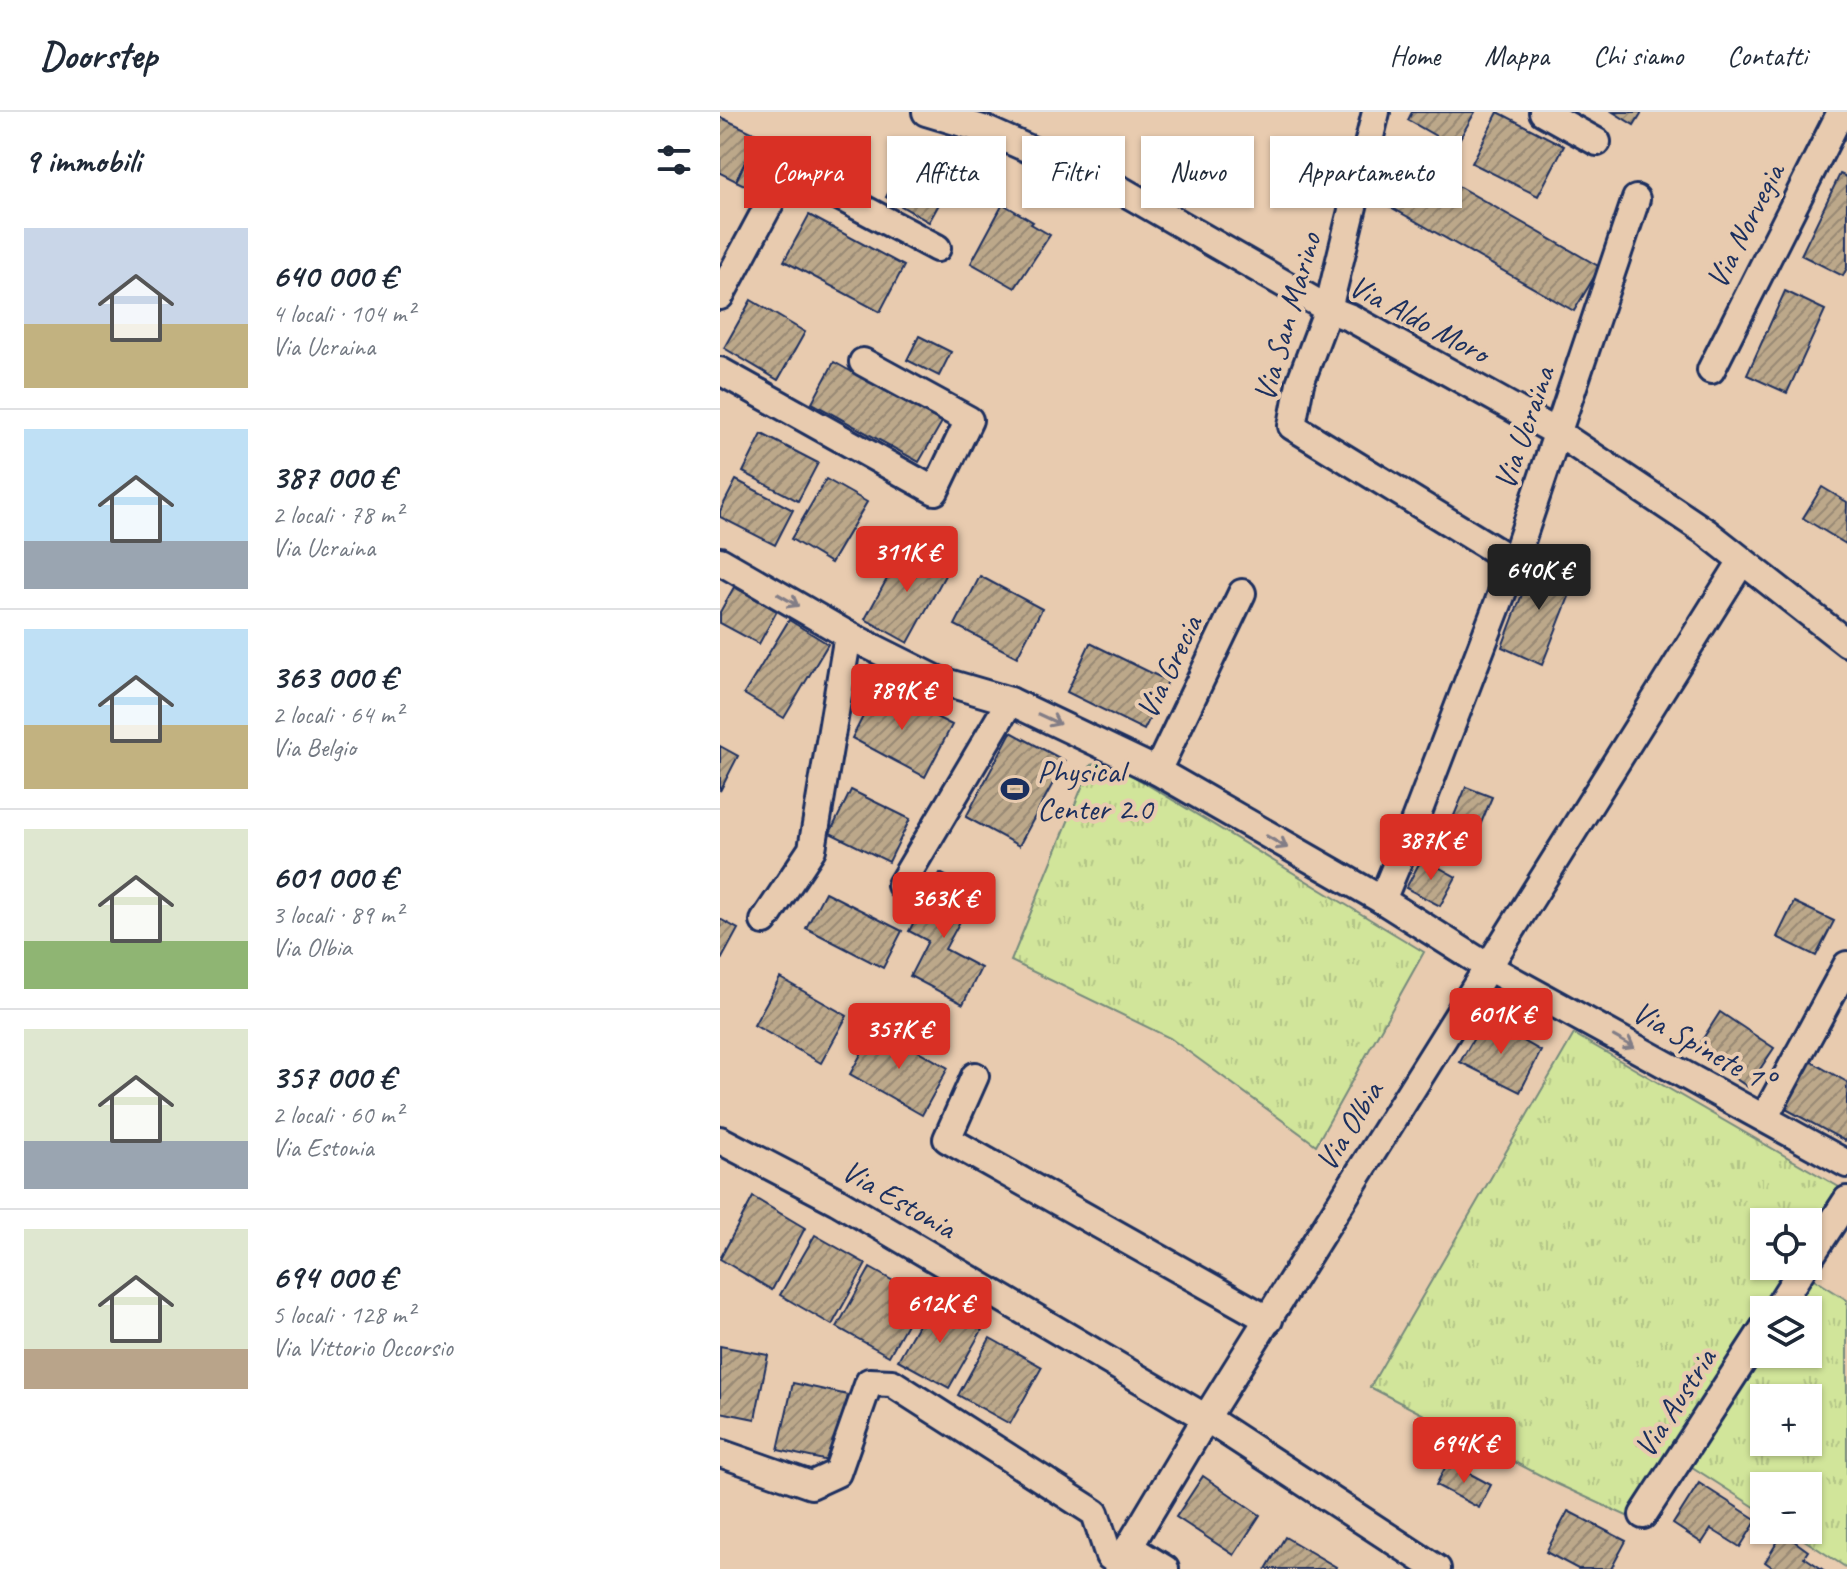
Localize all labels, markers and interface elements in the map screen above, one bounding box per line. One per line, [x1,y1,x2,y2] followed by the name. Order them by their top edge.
[40,32,157,79] text: Doorstep
[1390,38,1440,73] text: Home
[1484,38,1549,73] text: Mappa
[1593,38,1683,73] text: Chi siamo
[1727,38,1807,73] text: Contatti
[744,136,871,208] chip: Compra
[887,136,1006,208] chip: Affitta
[1022,136,1125,208] chip: Filtri
[1141,136,1254,208] chip: Nuovo
[1270,136,1462,208] chip: Appartamento
[652,138,696,182] icon: filters
[24,139,141,182] text: 9 immobili
[1696,154,1795,295] street label: Via Norvegia
[1243,226,1331,406] street label: Via San Marino
[272,254,396,297] text: 640 000 €
[88,260,184,356] icon: home
[1342,265,1499,375] street label: Via Aldo Moro
[272,297,414,330] text: 4 locali · 104 m²
[272,330,375,363] text: Via Ucraina
[1484,359,1565,495] street label: Via Ucraina
[272,455,395,498] text: 387 000 €
[88,461,184,557] icon: home
[272,498,402,531] text: 2 locali · 78 m²
[842,526,972,594] pin: 311K €
[272,531,375,564] text: Via Ucraina
[874,535,940,568] text: 311K €
[1474,544,1604,612] pin: 640K €
[1506,553,1572,586] text: 640K €
[776,592,799,608] one-way arrow
[1126,607,1213,725] street label: Via Grecia
[272,655,396,698] text: 363 000 €
[88,661,184,757] icon: home
[837,664,967,732] pin: 789K €
[869,673,935,706] text: 789K €
[272,698,402,731] text: 2 locali · 64 m²
[1036,712,1060,727] one-way arrow
[272,731,356,764] text: Via Belgio
[1037,751,1155,829] place label: Physical Center 2.0
[1000,774,1030,804] sports icon: Physical Center 2.0
[1366,814,1496,882] pin: 387K €
[1398,823,1464,856] text: 387K €
[1265,835,1289,850] one-way arrow
[272,855,396,898] text: 601 000 €
[88,861,184,957] icon: home
[879,872,1009,940] pin: 363K €
[911,881,977,914] text: 363K €
[272,898,402,931] text: 3 locali · 89 m²
[272,931,352,964] text: Via Olbia
[1436,988,1566,1056] pin: 601K €
[1625,991,1785,1104] street label: Via Spinete 1°
[1468,997,1534,1030] text: 601K €
[834,1003,964,1071] pin: 357K €
[866,1012,932,1045] text: 357K €
[1611,1034,1635,1050] one-way arrow
[272,1055,395,1098] text: 357 000 €
[88,1061,184,1157] icon: home
[1306,1072,1393,1178] street label: Via Olbia
[272,1098,402,1131] text: 2 locali · 60 m²
[272,1131,374,1164] text: Via Estonia
[835,1150,965,1249] street label: Via Estonia
[1750,1208,1822,1544] map controls
[1750,1208,1822,1280] button: locate
[272,1255,396,1298] text: 694 000 €
[88,1261,184,1357] icon: home
[875,1277,1005,1345] pin: 612K €
[907,1286,973,1319] text: 612K €
[1750,1296,1822,1368] button: layers
[272,1298,414,1331] text: 5 locali · 128 m²
[272,1331,453,1364] text: Via Vittorio Occorsio
[1625,1339,1727,1465] street label: Via Austria
[1750,1384,1822,1456] button: +
[1399,1417,1529,1485] pin: 694K €
[1431,1426,1497,1459] text: 694K €
[1750,1472,1822,1544] button: −

